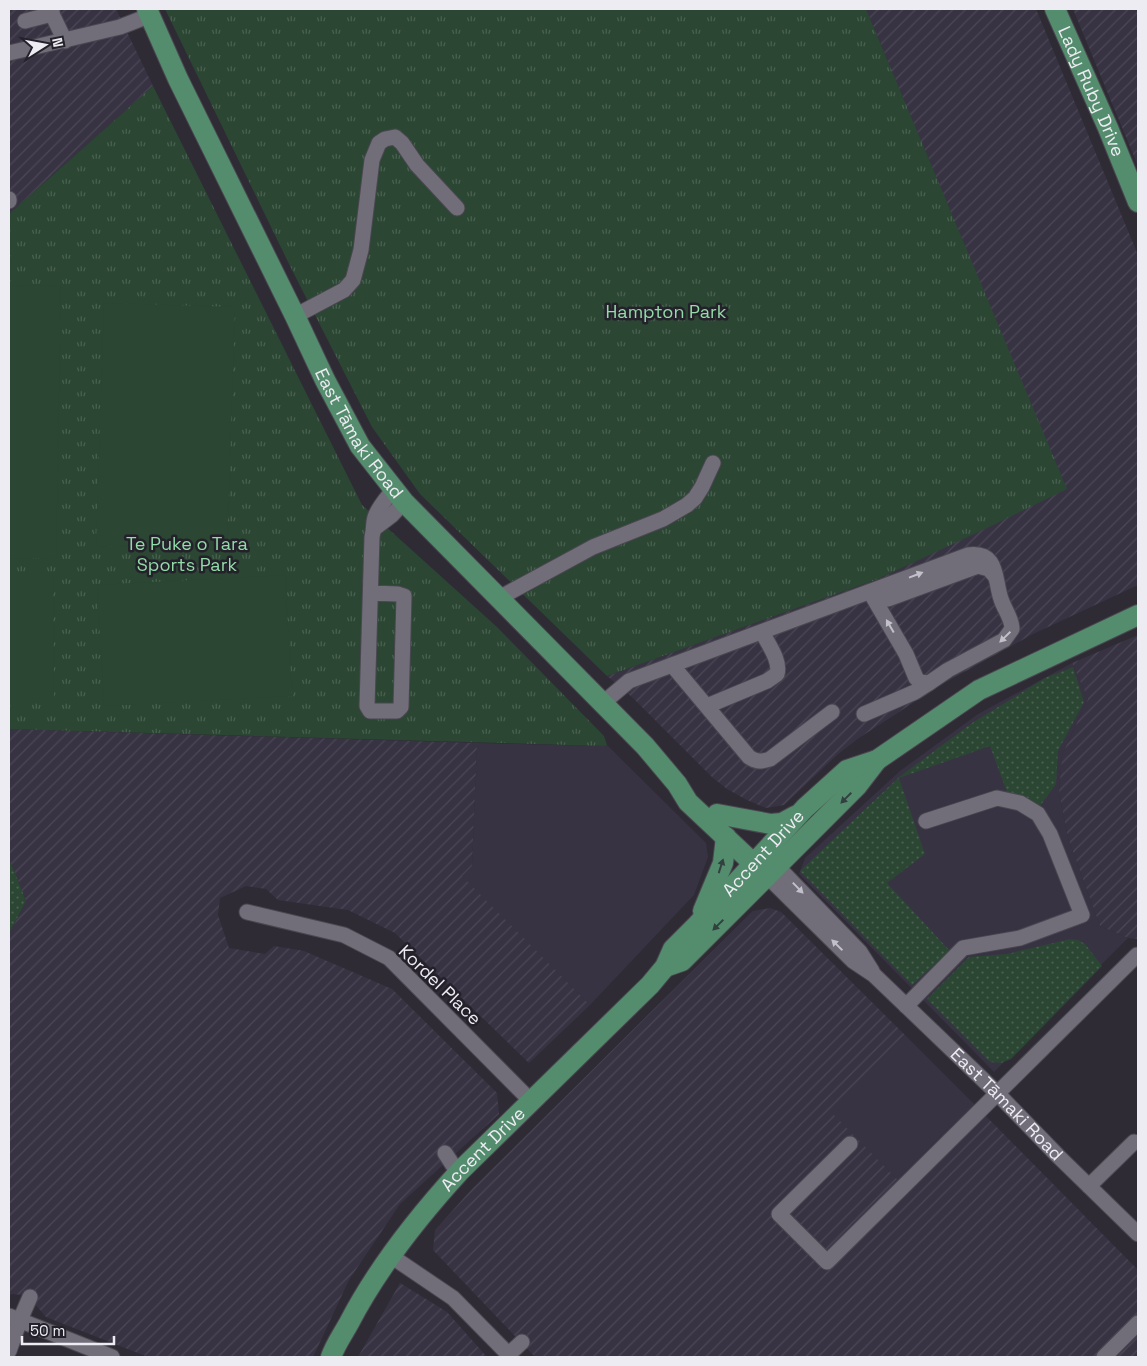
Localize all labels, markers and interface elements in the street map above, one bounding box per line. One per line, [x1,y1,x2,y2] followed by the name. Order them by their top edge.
[20,20,70,70] north arrow
[1053,22,1130,160] street label: Lady Ruby Drive
[48,36,67,49] text: N
[605,300,727,323] park label: Hampton Park
[310,364,409,503] street label: East Tāmaki Road
[126,532,248,576] park label: Te Puke o Tara Sports Park
[909,571,924,579] one-way arrow
[886,620,895,633] one-way arrow
[999,631,1011,643] one-way arrow
[840,791,852,803] one-way arrow
[717,804,809,901] street label: Accent Drive
[718,858,726,873] one-way arrow
[792,882,804,894] one-way arrow
[712,918,724,930] one-way arrow
[394,939,487,1030] street label: Kordel Place
[831,939,843,951] one-way arrow
[946,1043,1068,1165] street label: East Tāmaki Road
[435,1102,530,1196] street label: Accent Drive
[22,1314,115,1346] scale bar
[30,1321,65,1340] text: 50 m

